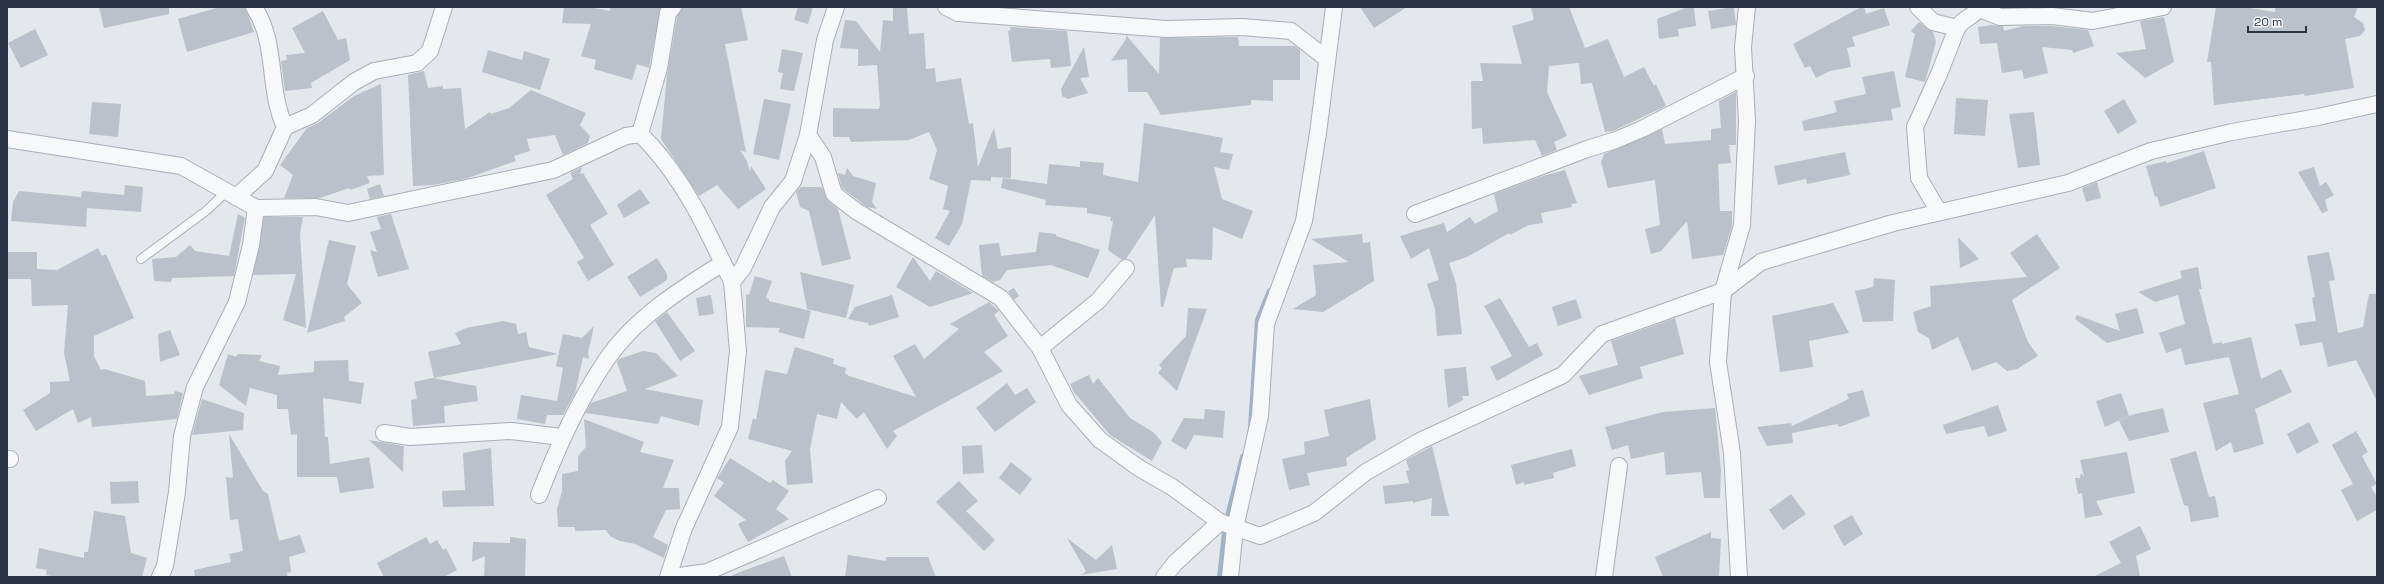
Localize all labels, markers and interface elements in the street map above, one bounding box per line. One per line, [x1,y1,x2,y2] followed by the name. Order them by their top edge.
[2248,8,2306,34] scale bar
[2254,14,2282,30] text: 20 m

